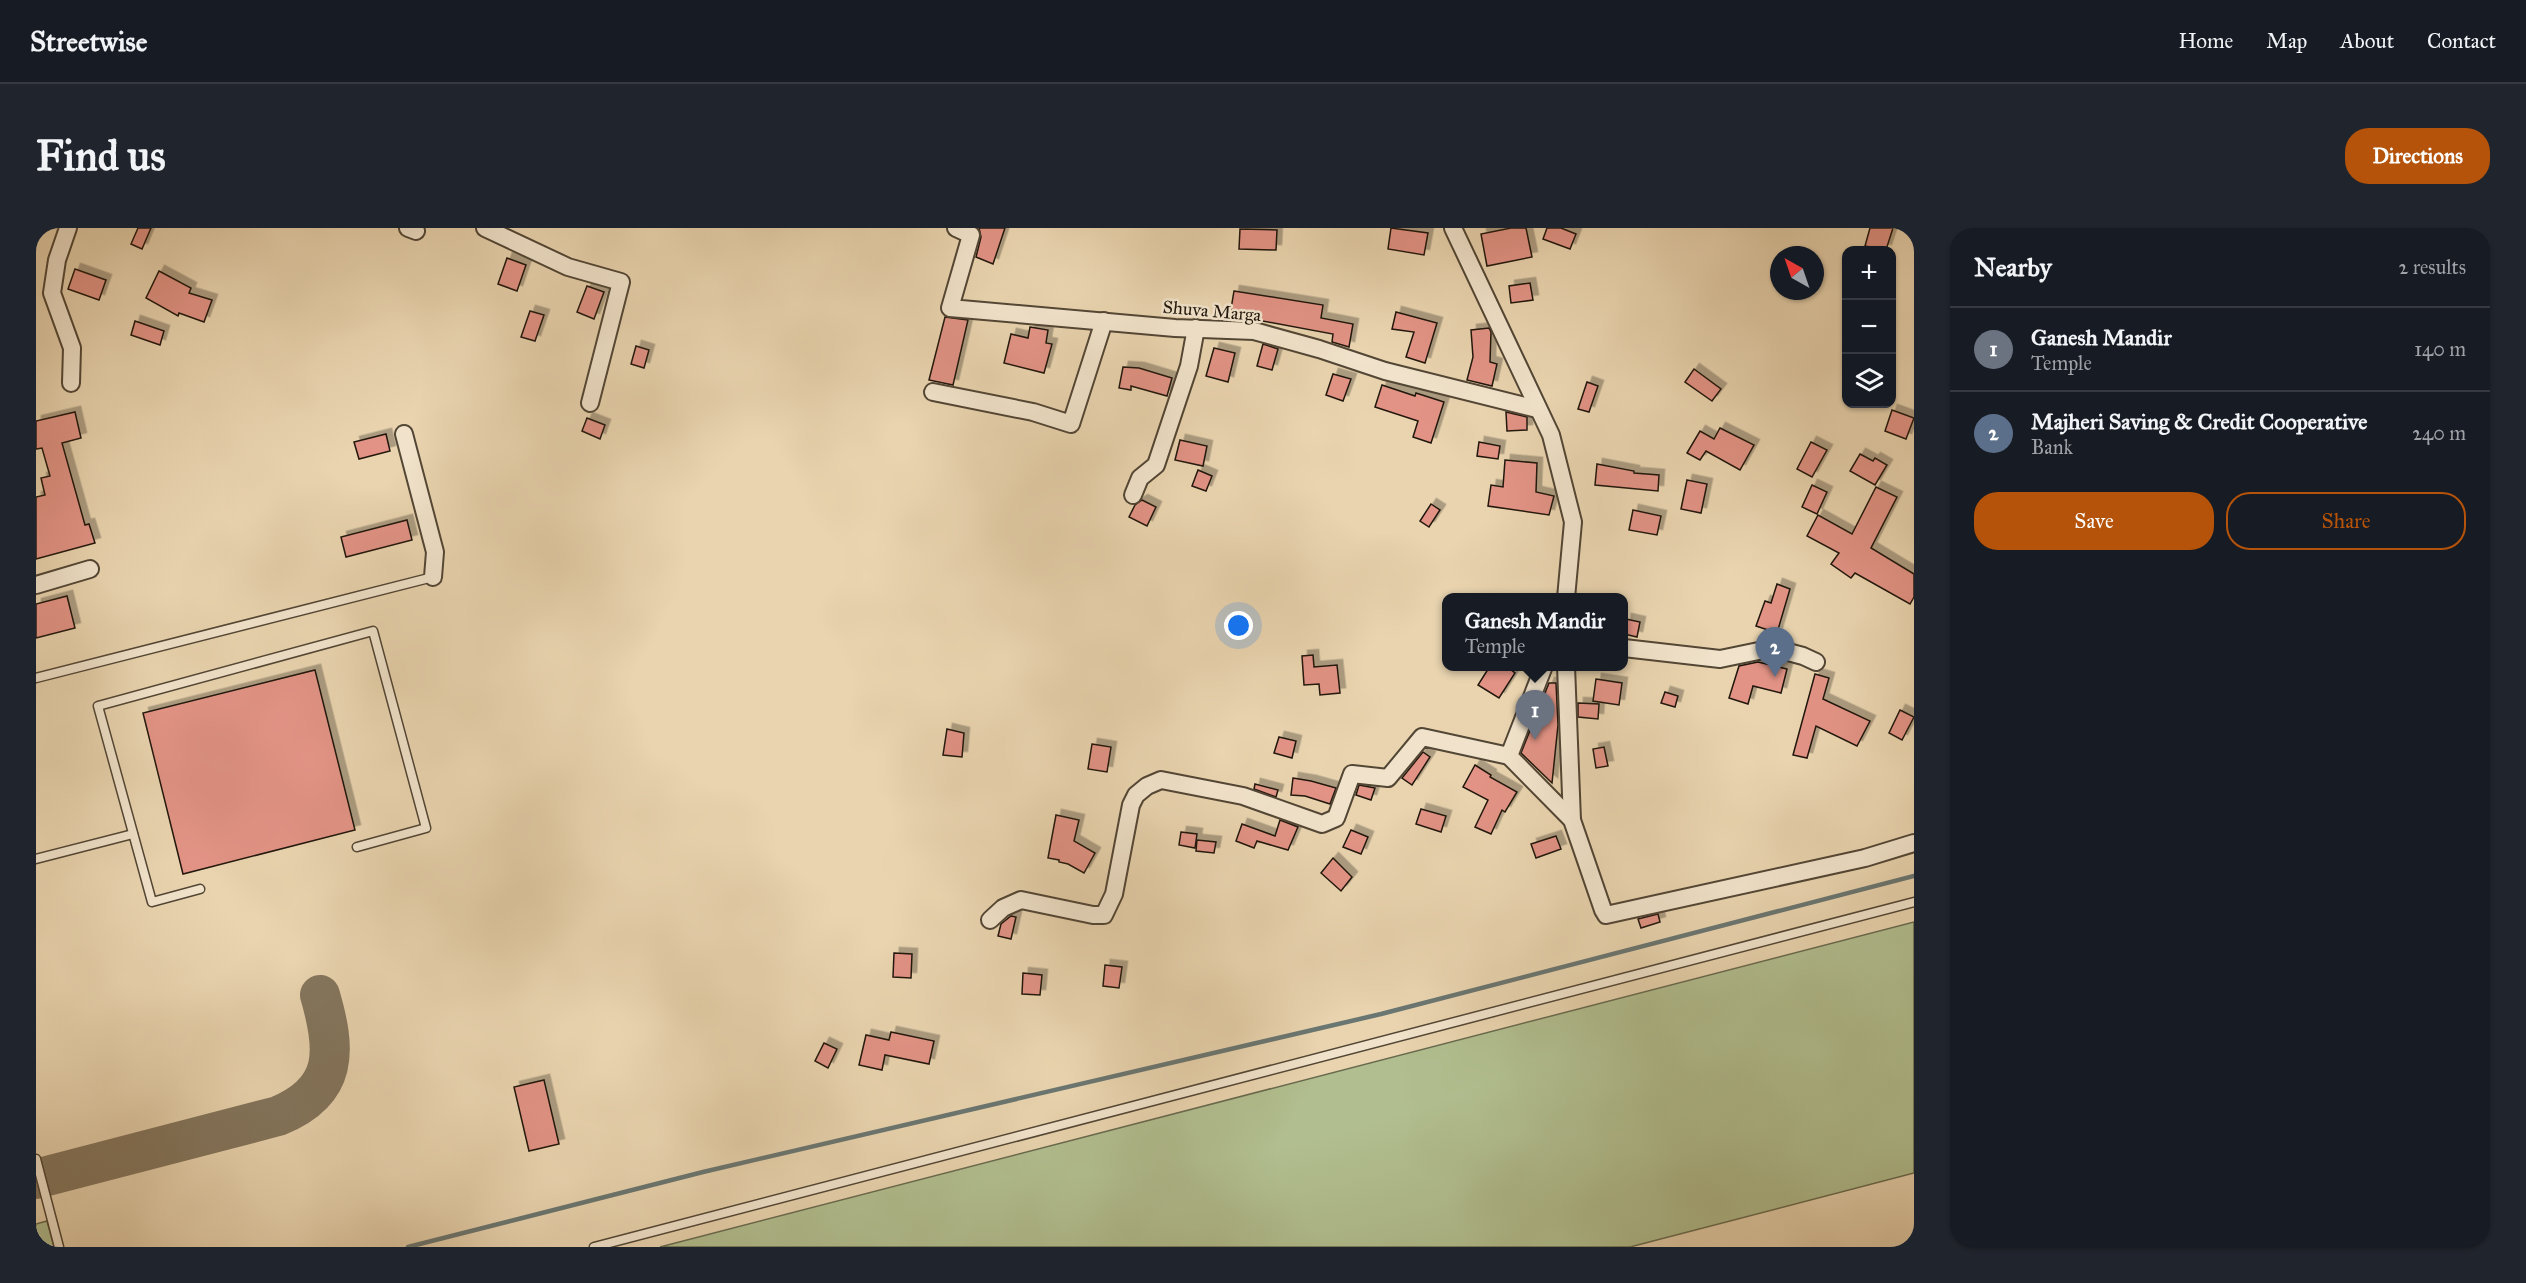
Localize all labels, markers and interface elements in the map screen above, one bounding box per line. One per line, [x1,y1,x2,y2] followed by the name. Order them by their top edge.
[30,24,147,59] text: Streetwise
[2178,28,2233,54] text: Home
[2266,28,2307,54] text: Map
[2340,28,2394,54] text: About
[2427,28,2496,54] text: Contact
[2345,128,2490,184] button: Directions
[36,130,166,182] text: Find us
[1770,246,1824,300] north arrow
[1842,246,1896,408] map controls
[1842,246,1896,300] button: +
[1974,251,2052,283] text: Nearby
[2398,255,2466,279] text: 2 results
[1162,296,1263,327] street label: Shuva Marga
[1842,300,1896,354] button: −
[2031,324,2172,351] text: Ganesh Mandir
[1990,337,1997,361] text: 1
[2414,337,2466,361] text: 140 m
[2031,351,2092,375] text: Temple
[1842,354,1896,408] button: layers
[2031,408,2367,435] text: Majheri Saving & Credit Cooperative
[1989,421,1998,445] text: 2
[2412,421,2466,445] text: 240 m
[2031,435,2073,459] text: Bank
[1974,492,2214,550] button: Save
[2226,492,2466,550] button: Share
[1442,593,1628,671] popup
[1465,607,1605,634] text: Ganesh Mandir
[1224,611,1253,640] your location
[1756,628,1794,677] pin: 2
[1465,634,1525,658] text: Temple
[1516,690,1554,740] pin: 1

